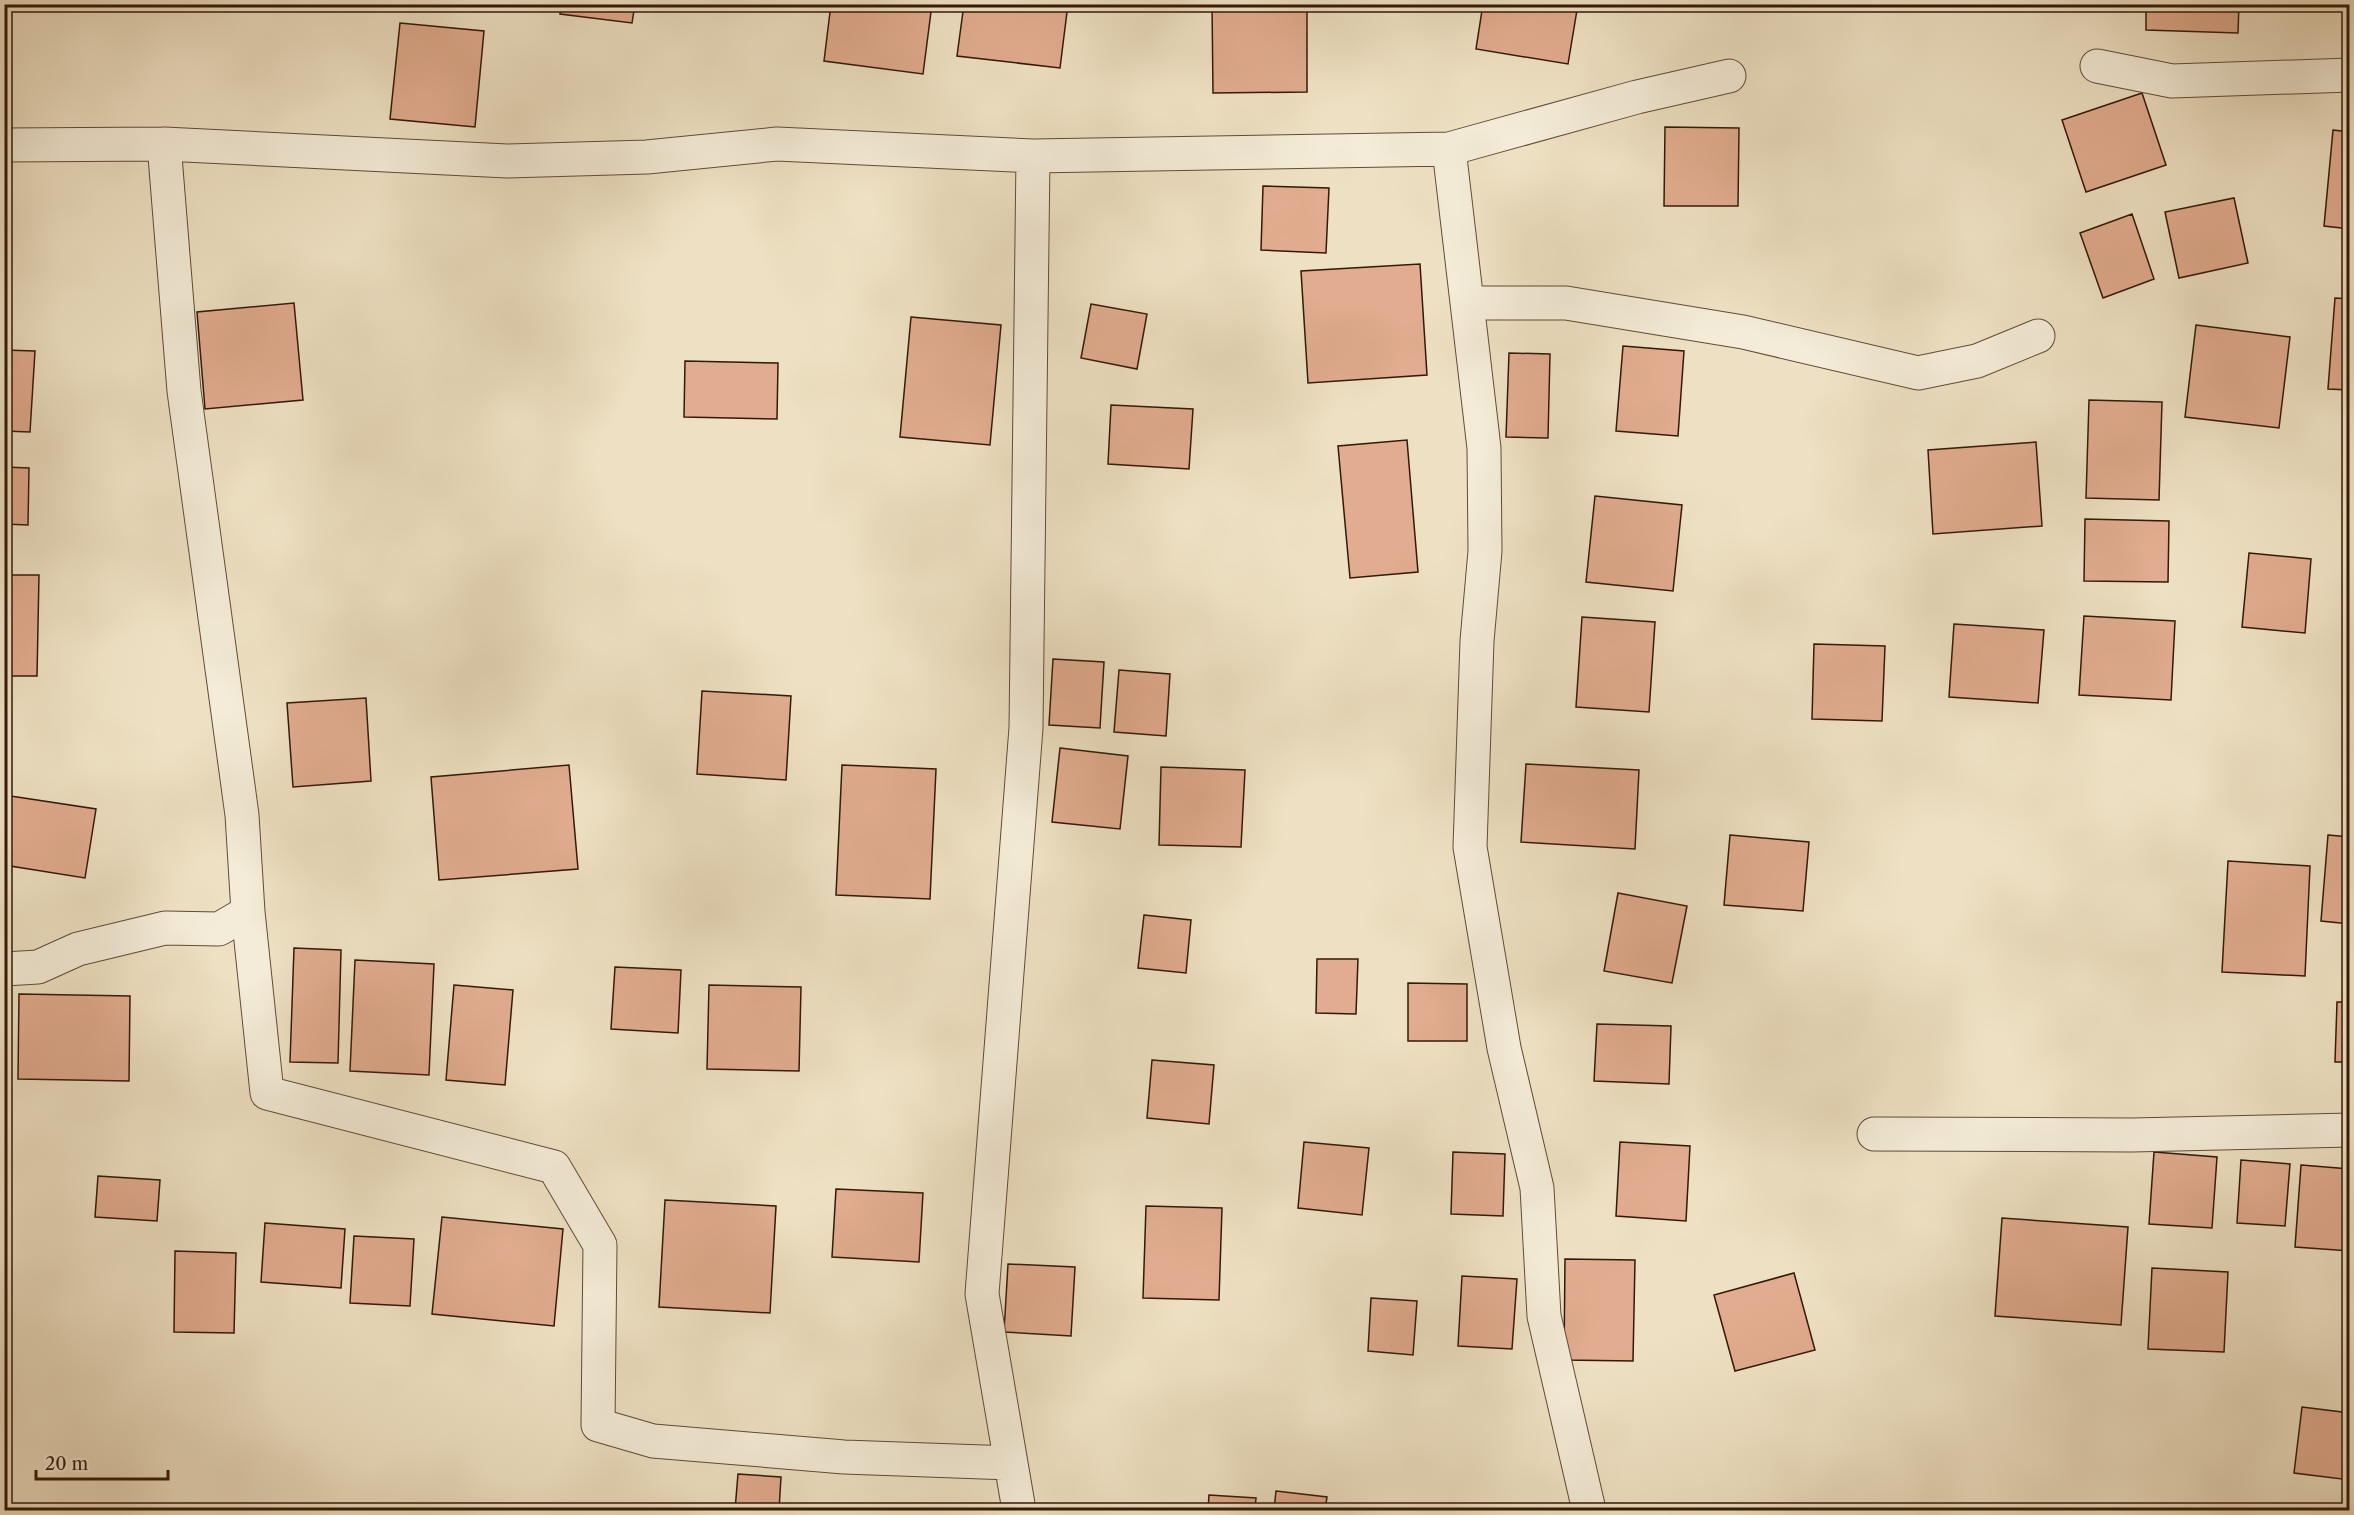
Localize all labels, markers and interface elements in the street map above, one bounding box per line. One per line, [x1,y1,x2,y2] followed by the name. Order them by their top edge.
[36,1443,168,1481] scale bar
[45,1453,89,1475] text: 20 m

